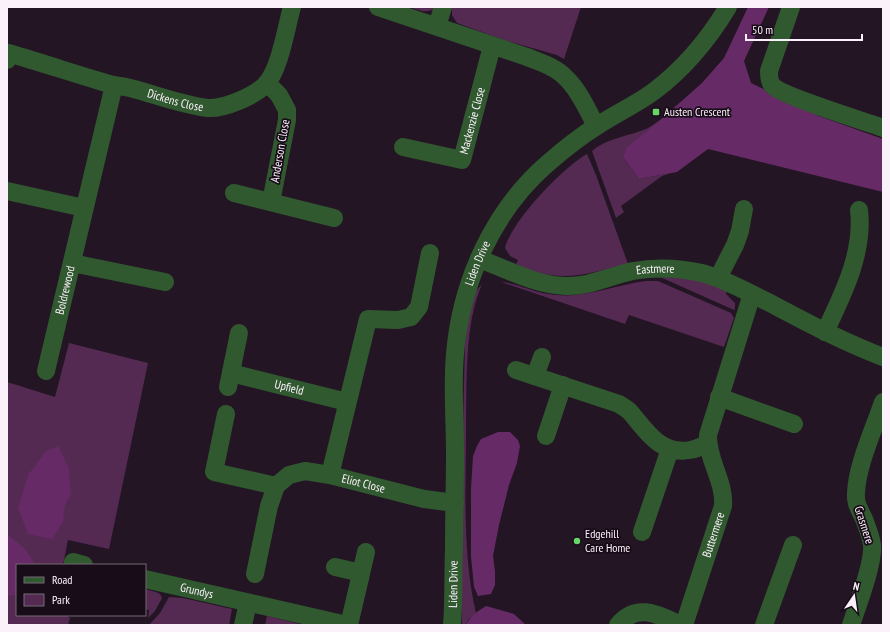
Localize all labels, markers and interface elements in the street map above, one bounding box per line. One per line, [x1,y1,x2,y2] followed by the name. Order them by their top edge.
[746,16,862,42] scale bar
[752,22,773,37] text: 50 m
[146,85,204,114] street label: Dickens Close
[456,86,488,156] street label: Mackenzie Close
[664,104,731,119] place label: Austen Crescent
[651,107,661,117] marker: Austen Crescent
[267,118,292,184] street label: Anderson Close
[461,238,493,288] street label: Liden Drive
[635,260,675,277] street label: Eastmere
[52,264,78,316] street label: Boldrewood
[273,376,306,398] street label: Upfield
[340,470,387,496] street label: Eliot Close
[851,504,878,546] street label: Grasmere
[699,510,728,559] street label: Buttermere
[585,526,630,555] place label: Edgehill Care Home
[572,536,582,546] marker: Edgehill Care Home
[445,560,461,608] street label: Liden Drive
[16,564,146,616] legend
[52,572,72,587] text: Road
[834,576,874,616] north arrow
[179,579,215,601] street label: Grundys
[852,579,861,594] text: N
[52,592,70,607] text: Park

